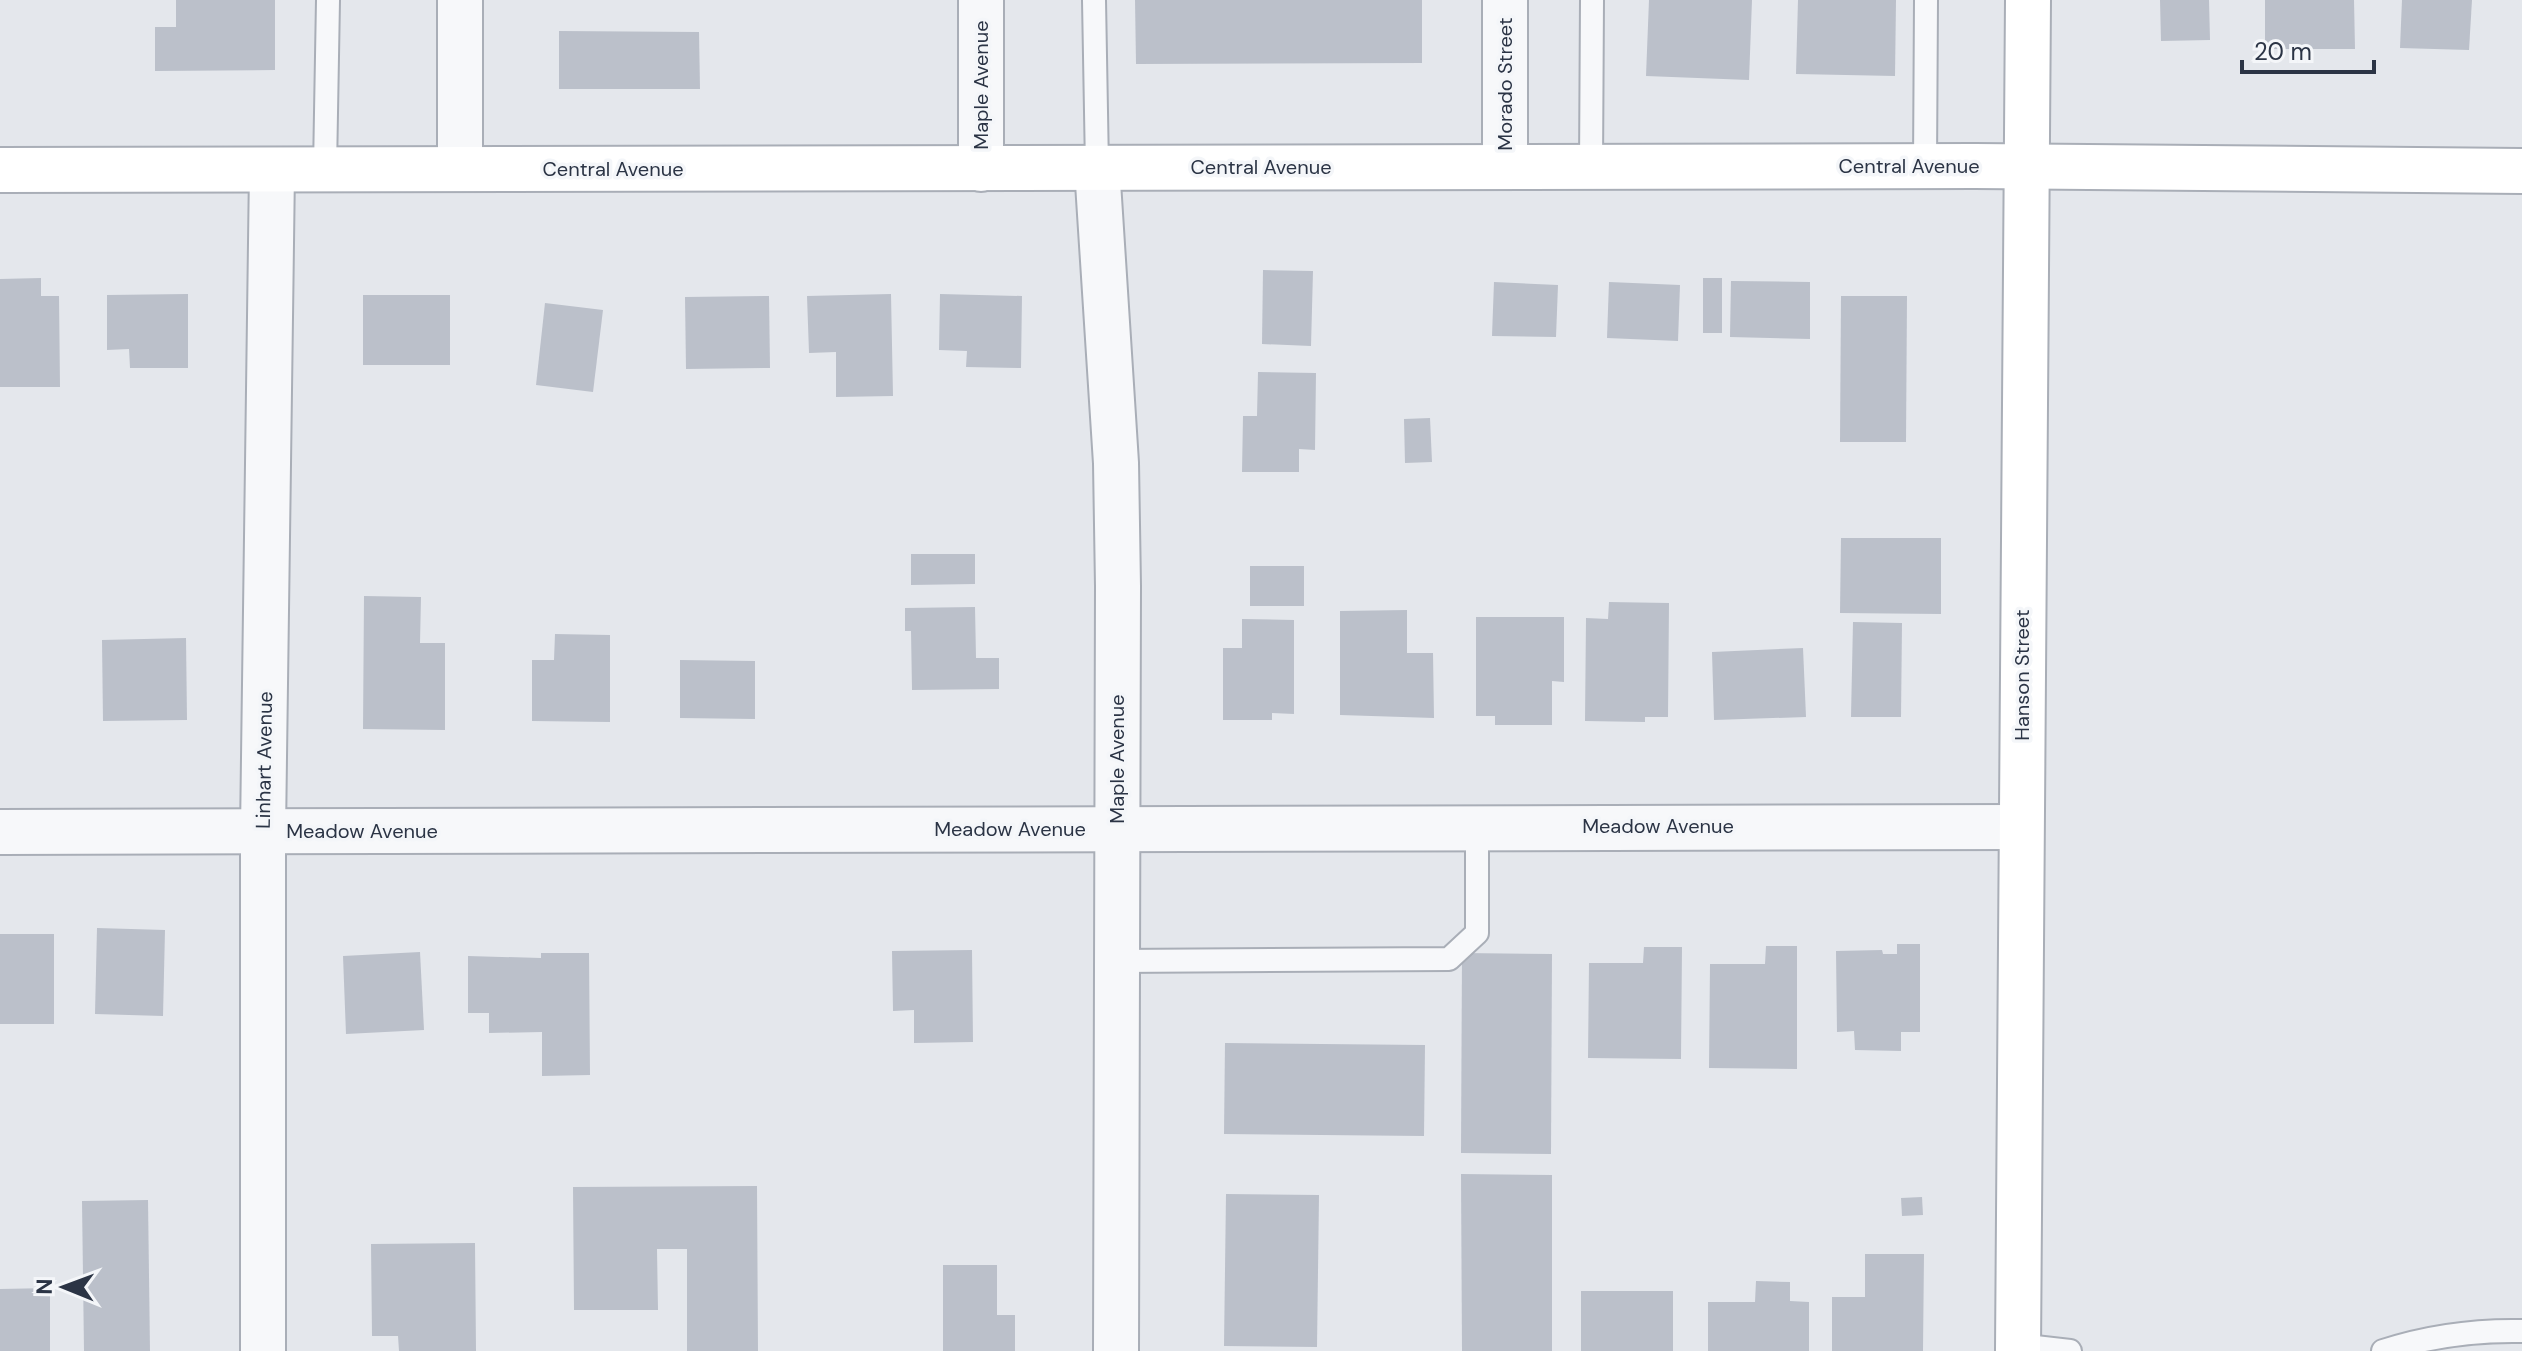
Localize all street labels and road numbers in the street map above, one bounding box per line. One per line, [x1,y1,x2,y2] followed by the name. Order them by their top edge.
[1492,17,1518,151] street label: Morado Street
[968,20,994,150] street label: Maple Avenue
[1838,153,1980,179] street label: Central Avenue
[1190,154,1332,180] street label: Central Avenue
[542,156,684,182] street label: Central Avenue
[2009,609,2035,741] street label: Hanson Street
[250,691,278,829] street label: Linhart Avenue
[1104,694,1130,824] street label: Maple Avenue
[1582,813,1734,839] street label: Meadow Avenue
[934,816,1086,842] street label: Meadow Avenue
[286,818,438,844] street label: Meadow Avenue

